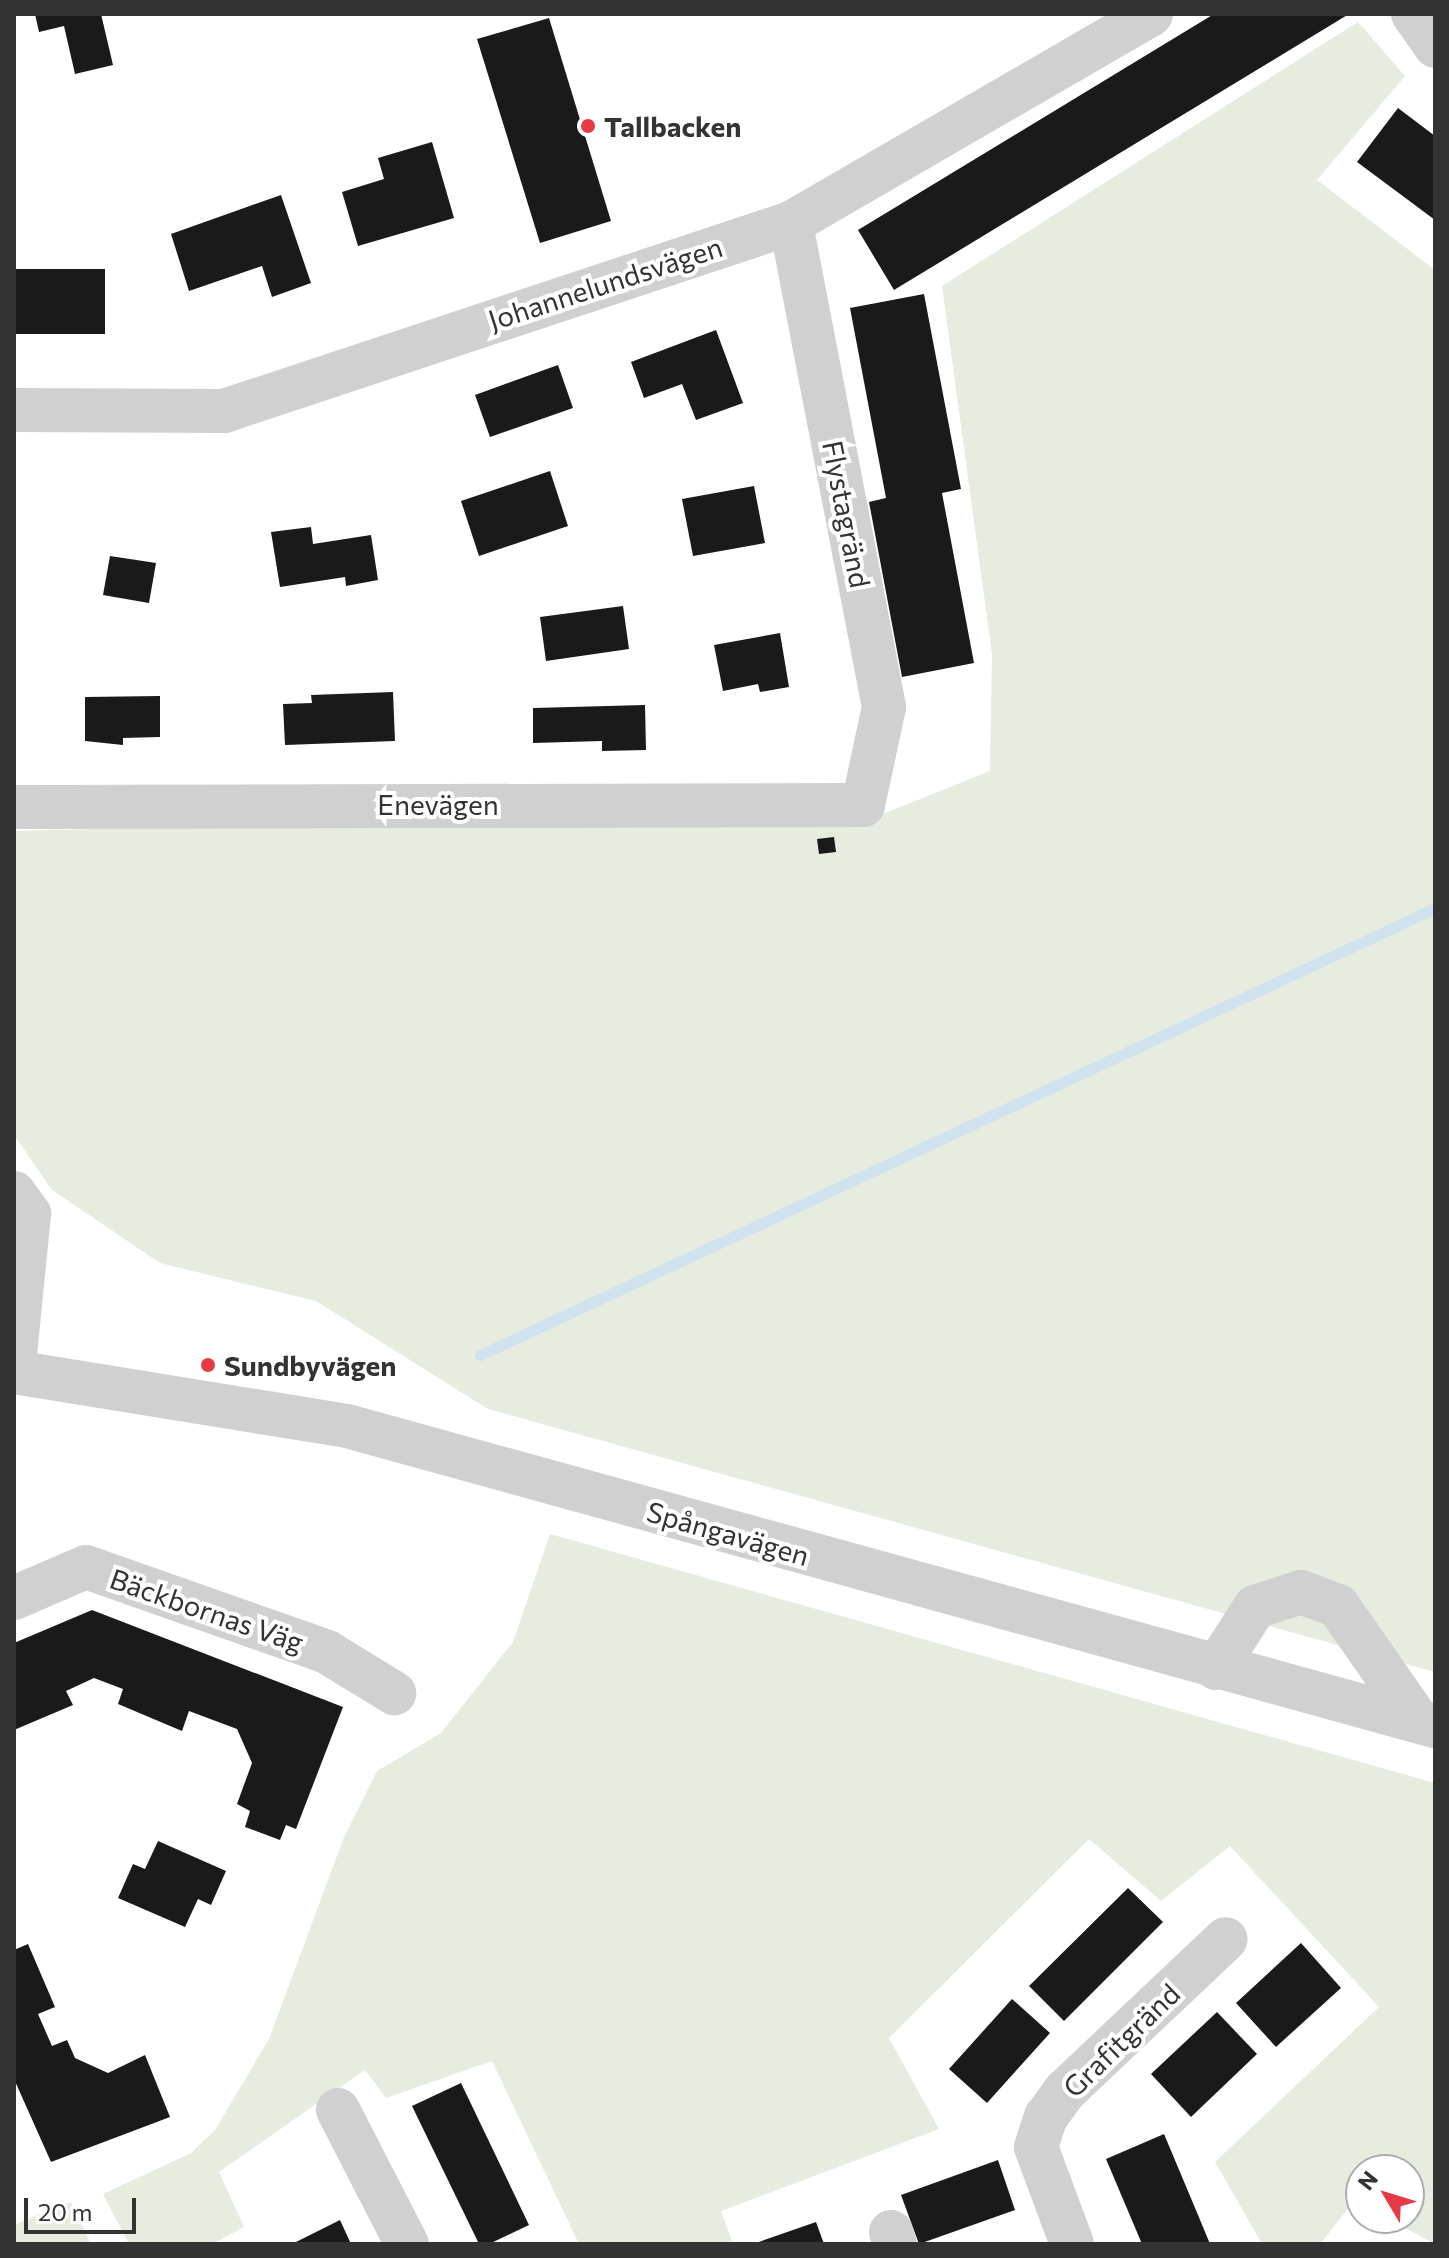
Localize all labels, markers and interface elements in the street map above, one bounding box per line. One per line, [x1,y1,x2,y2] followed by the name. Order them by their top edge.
[604,109,741,143] place label: Tallbacken
[579,117,597,135] marker: Tallbacken
[484,229,726,337] street label: Johannelundsvägen
[816,438,878,590] street label: Flystagränd
[377,787,499,821] street label: Enevägen
[224,1348,396,1382] place label: Sundbyvägen
[199,1356,217,1374] marker: Sundbyvägen
[643,1494,813,1572] street label: Spångavägen
[106,1561,308,1659] street label: Bäckbornas Väg
[1056,1976,1186,2104] street label: Grafitgränd
[1345,2154,1425,2234] north arrow
[1352,2165,1383,2195] text: N
[28,2182,140,2232] scale bar
[38,2197,92,2226] text: 20 m

